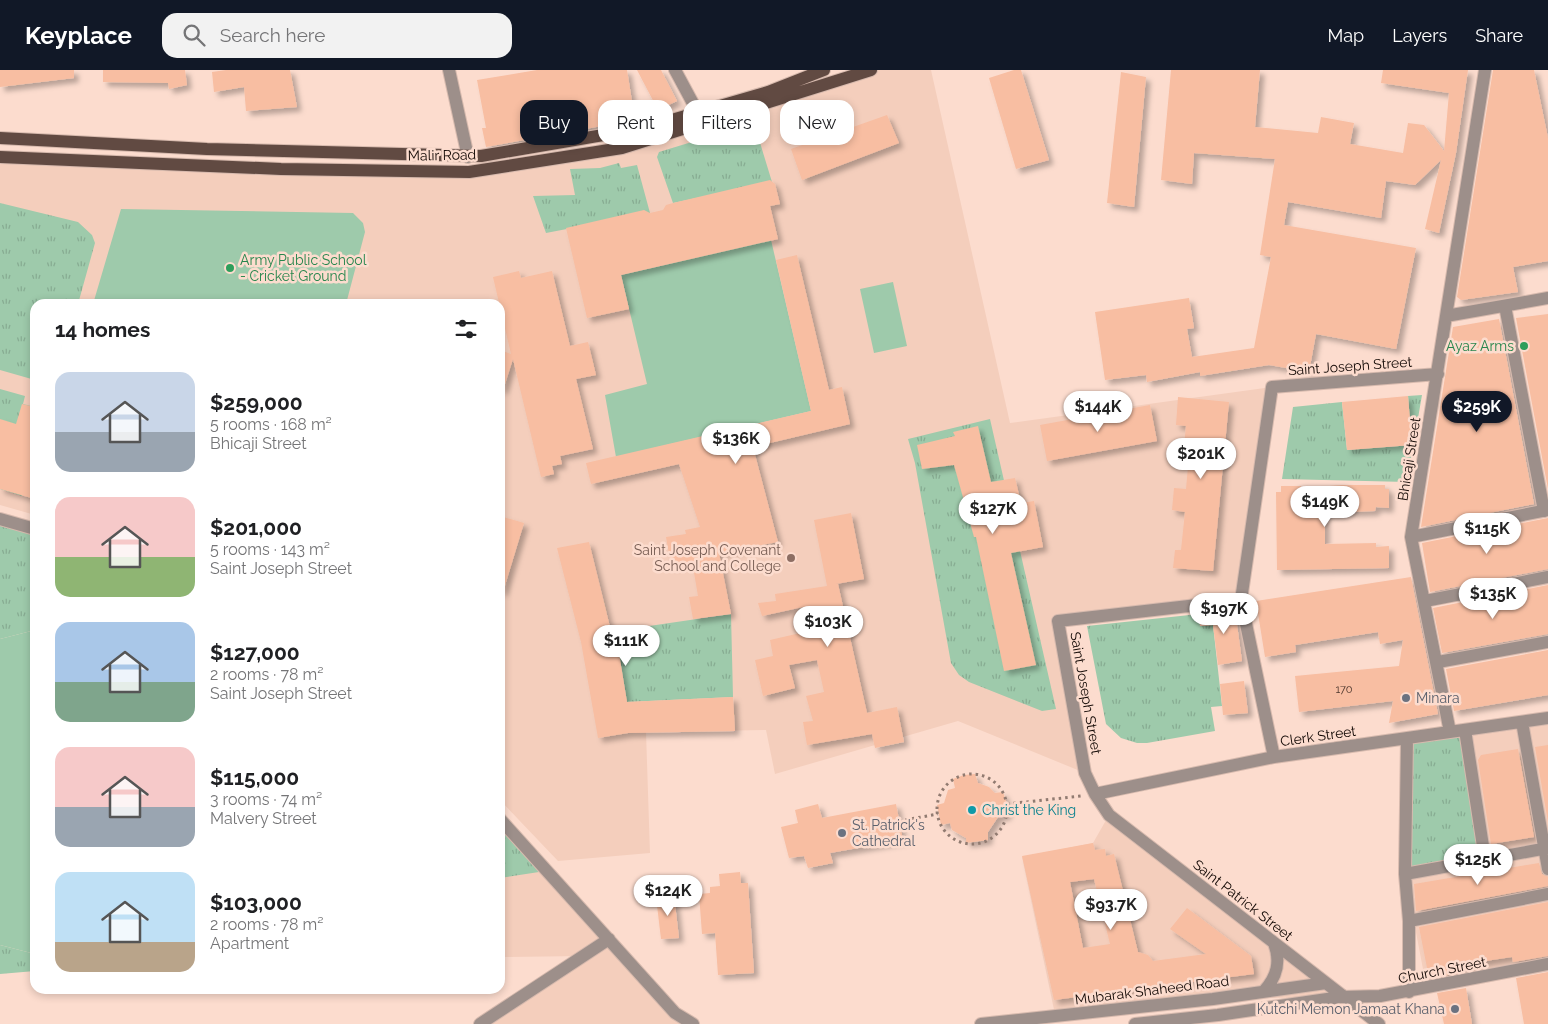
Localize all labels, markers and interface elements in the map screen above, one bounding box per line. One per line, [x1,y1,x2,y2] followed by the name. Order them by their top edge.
[162,13,512,58] search box
[25,21,132,50] text: Keyplace
[180,21,208,49] icon: search
[220,24,325,46] text: Search here
[1328,25,1364,46] text: Map
[1392,25,1447,46] text: Layers
[1475,25,1523,46] text: Share
[520,100,588,145] chip: Buy
[598,100,673,145] chip: Rent
[683,100,770,145] chip: Filters
[780,100,854,145] chip: New
[408,146,476,164] street label: Malir Road
[240,252,367,284] place label: Army Public School - Cricket Ground
[224,262,236,274] marker: Army Public School - Cricket Ground
[452,315,480,343] icon: filters
[55,317,150,342] text: 14 homes
[1446,338,1514,354] place label: Ayaz Arms
[1518,340,1530,352] marker: Ayaz Arms
[1287,354,1413,378] street label: Saint Joseph Street
[210,390,303,415] text: $259,000
[1063,390,1133,433] pin: $144K
[1442,390,1512,433] pin: $259K
[95,392,155,452] icon: home
[1074,397,1122,416] text: $144K
[1453,397,1501,416] text: $259K
[210,415,332,434] text: 5 rooms · 168 m²
[1394,416,1424,502] street label: Bhicaji Street
[701,422,771,465] pin: $136K
[712,429,760,448] text: $136K
[210,434,307,453] text: Bhicaji Street
[1166,438,1236,480] pin: $201K
[1177,444,1225,463] text: $201K
[1290,486,1360,528] pin: $149K
[958,492,1028,535] pin: $127K
[1301,492,1349,511] text: $149K
[970,499,1016,518] text: $127K
[1452,512,1522,555] pin: $115K
[210,515,302,540] text: $201,000
[95,517,155,577] icon: home
[1464,519,1510,538] text: $115K
[210,540,330,559] text: 5 rooms · 143 m²
[634,542,781,574] place label: Saint Joseph Covenant School and College
[785,552,797,564] marker: Saint Joseph Covenant School and College
[210,559,352,578] text: Saint Joseph Street
[1458,578,1528,620] pin: $135K
[1470,584,1516,603] text: $135K
[1189,592,1259,635] pin: $197K
[1200,599,1248,618] text: $197K
[793,606,863,648] pin: $103K
[804,612,852,631] text: $103K
[591,624,661,667] pin: $111K
[1067,630,1105,756] street label: Saint Joseph Street
[604,631,648,650] text: $111K
[210,640,300,665] text: $127,000
[95,642,155,702] icon: home
[210,665,323,684] text: 2 rooms · 78 m²
[1335,683,1353,696] house number: 170
[210,684,352,703] text: Saint Joseph Street
[1416,690,1460,706] place label: Minara
[1400,692,1412,704] marker: Minara
[1279,723,1357,749] street label: Clerk Street
[210,765,299,790] text: $115,000
[95,767,155,827] icon: home
[210,790,322,809] text: 3 rooms · 74 m²
[982,802,1076,818] place label: Christ the King
[966,804,978,816] marker: Christ the King
[210,809,317,828] text: Malvery Street
[852,817,925,849] place label: St. Patrick's Cathedral
[836,827,848,839] marker: St. Patrick's Cathedral
[1443,844,1513,886] pin: $125K
[1455,850,1501,869] text: $125K
[1190,856,1296,944] street label: Saint Patrick Street
[633,874,703,917] pin: $124K
[645,881,691,900] text: $124K
[1070,888,1152,931] pin: $93.7K
[210,890,302,915] text: $103,000
[95,892,155,952] icon: home
[1085,895,1137,914] text: $93.7K
[210,915,323,934] text: 2 rooms · 78 m²
[210,934,289,953] text: Apartment
[1397,954,1488,986] street label: Church Street
[1074,973,1230,1007] street label: Mubarak Shaheed Road
[1257,1001,1445,1017] place label: Kutchi Memon Jamaat Khana
[1449,1003,1461,1015] marker: Kutchi Memon Jamaat Khana

